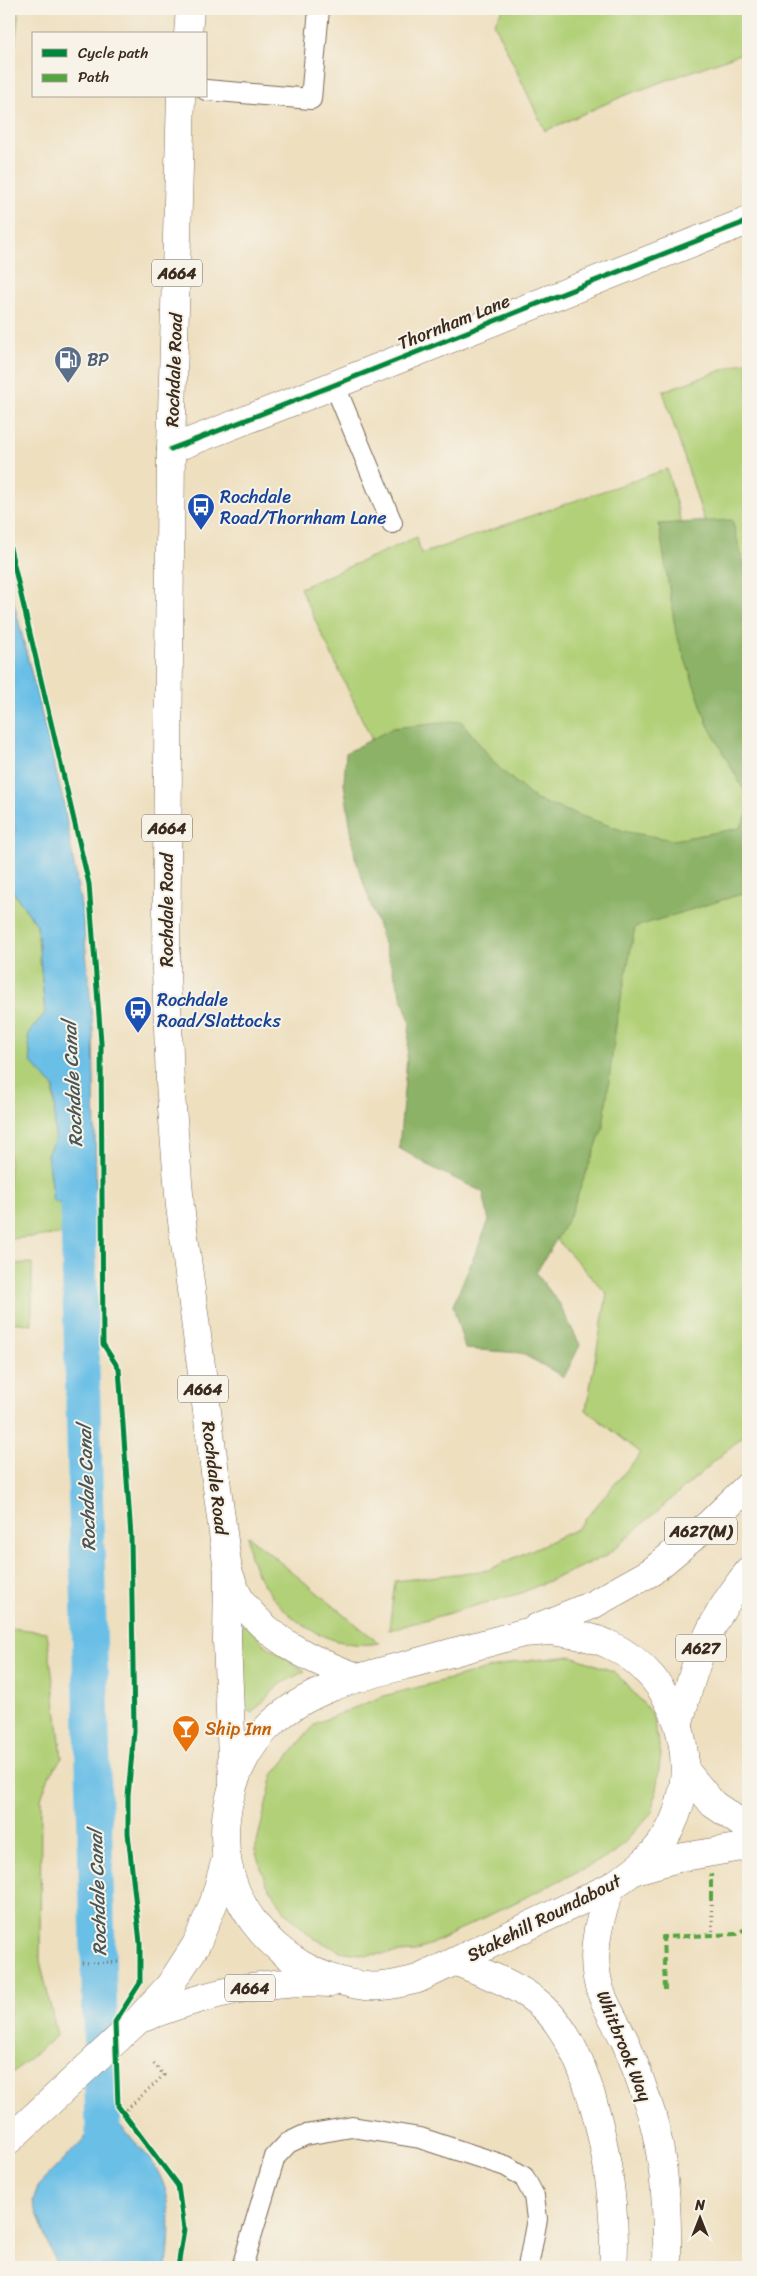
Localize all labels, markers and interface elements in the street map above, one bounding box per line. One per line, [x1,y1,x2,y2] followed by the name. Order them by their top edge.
[32,32,208,98] legend
[78,40,149,66] text: Cycle path
[78,64,109,90] text: Path
[152,260,202,286] road number: A664
[393,285,515,359] street label: Thornham Lane
[156,311,192,428] street label: Rochdale Road
[87,344,109,376] place label: BP
[53,345,83,384] fuel station icon: BP
[220,481,387,534] place label: Rochdale Road/Thornham Lane
[186,492,216,531] bus stop icon: Rochdale Road/Thornham Lane
[142,814,192,841] road number: A664
[151,851,183,967] street label: Rochdale Road
[157,984,282,1037] place label: Rochdale Road/Slattocks
[123,995,153,1034] bus stop icon: Rochdale Road/Slattocks
[52,1015,92,1148] water label: Rochdale Canal
[178,1376,228,1402] road number: A664
[192,1419,238,1538] street label: Rochdale Road
[68,1420,105,1552] water label: Rochdale Canal
[665,1518,737,1544] road number: A627(M)
[676,1635,726,1662] road number: A627
[205,1713,272,1745] place label: Ship Inn
[171,1714,201,1753] bar icon: Ship Inn
[79,1825,116,1957] water label: Rochdale Canal
[461,1865,628,1971] street label: Stakehill Roundabout
[225,1975,275,2002] road number: A664
[587,1986,661,2107] street label: Whitbrook Way
[694,2193,705,2218] text: N
[674,2194,724,2244] north arrow

